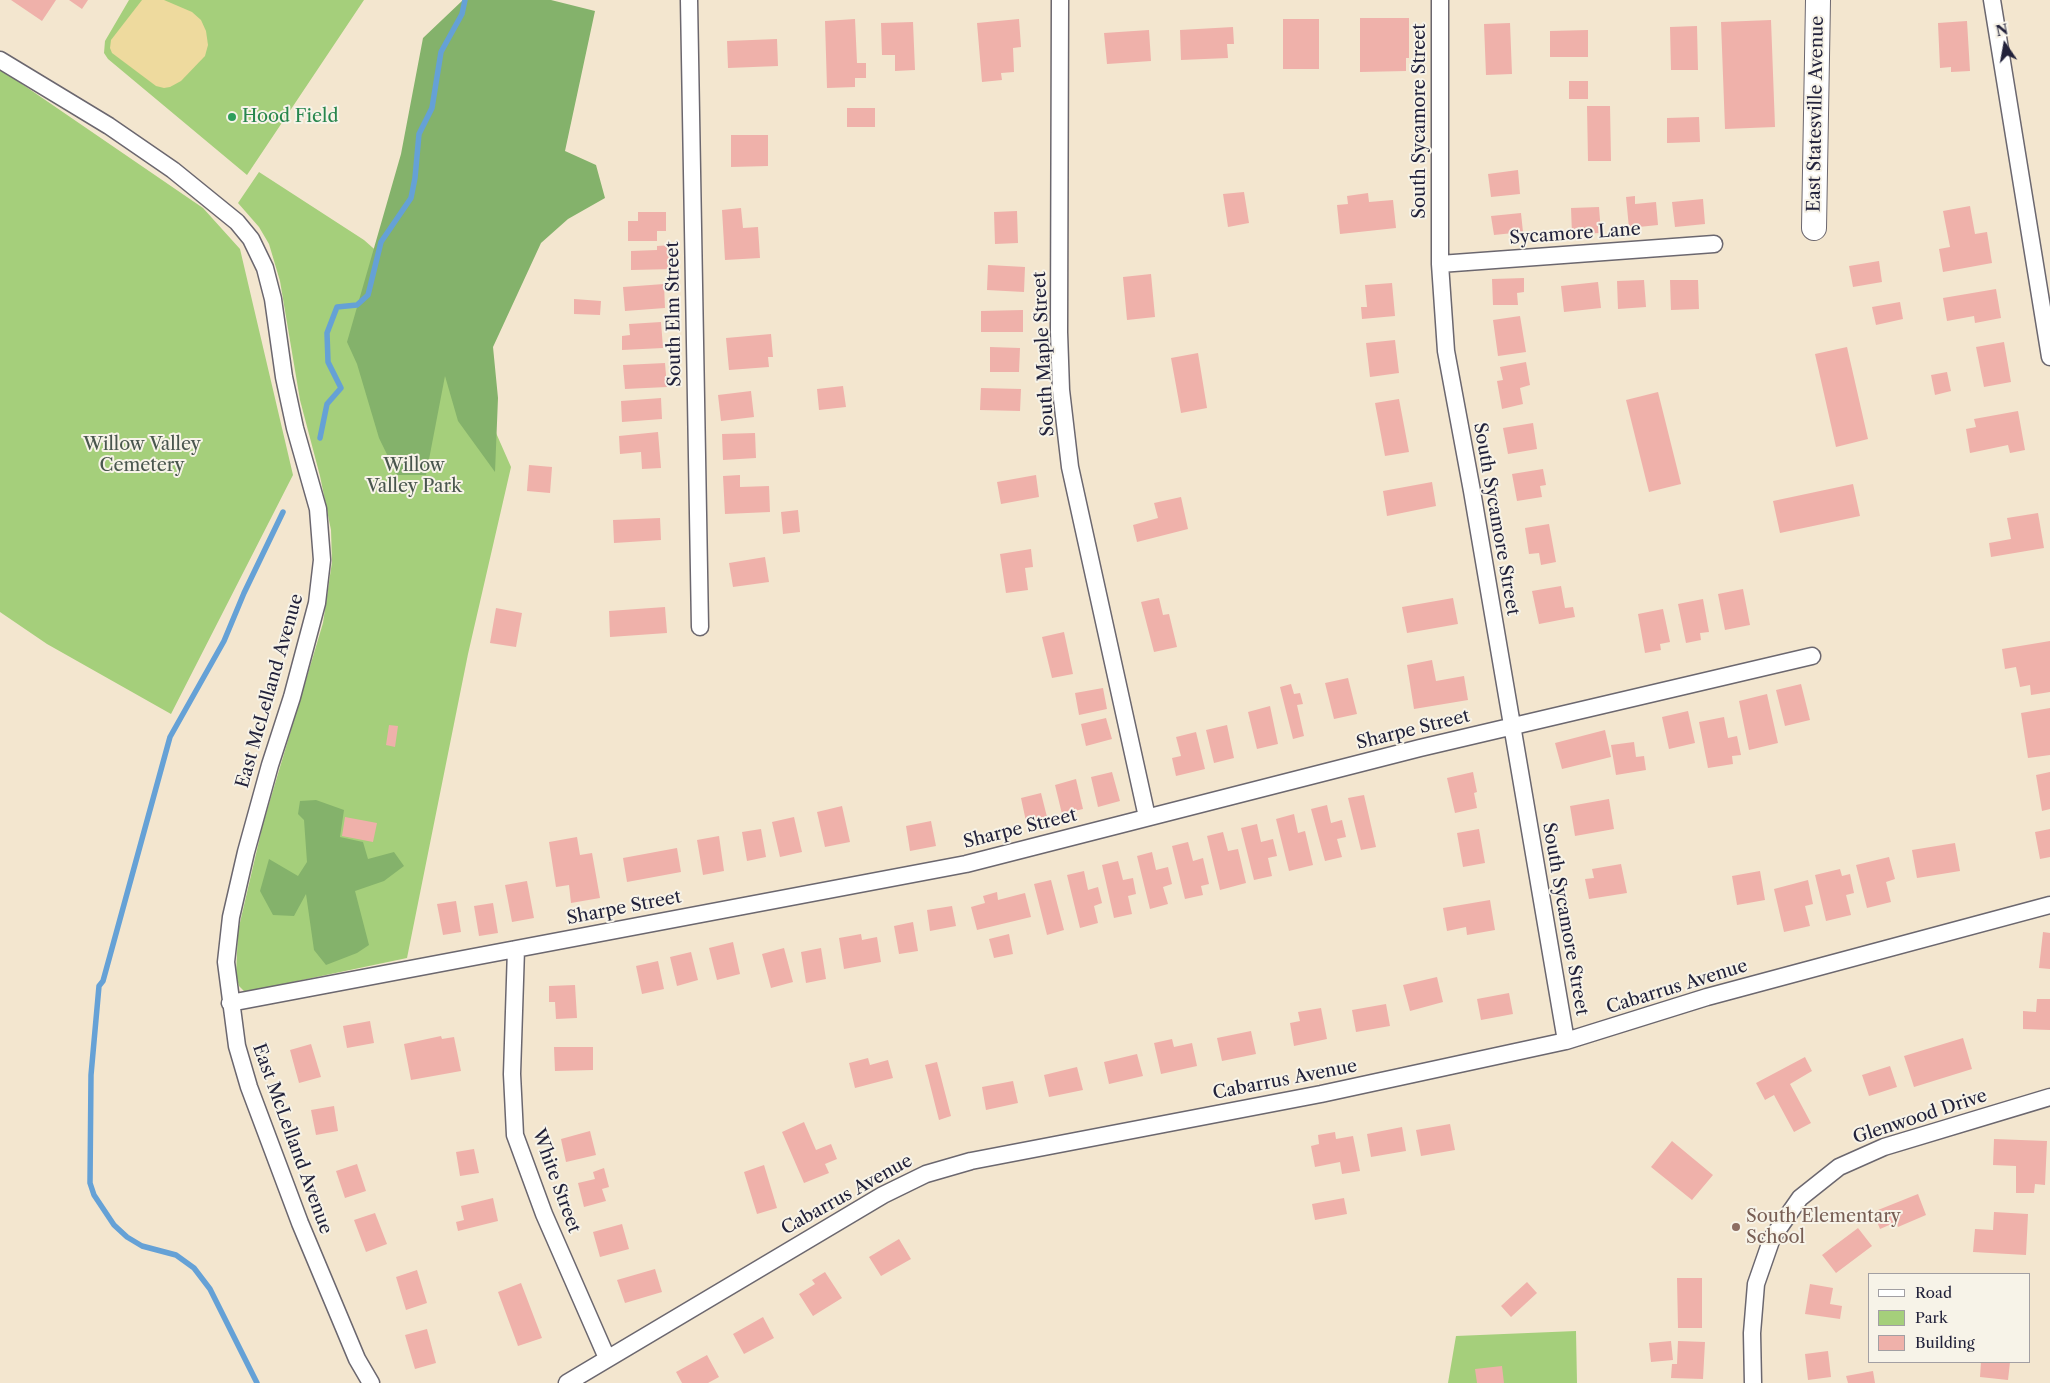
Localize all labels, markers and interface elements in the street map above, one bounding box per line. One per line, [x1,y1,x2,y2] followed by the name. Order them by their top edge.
[1803,16,1829,212] street label: East Statesville Avenue
[1980,20,2030,70] north arrow
[1994,20,2010,40] text: N
[1409,23,1431,219] street label: South Sycamore Street
[242,106,338,128] place label: Hood Field
[226,111,238,123] marker: Hood Field
[1509,219,1641,249] street label: Sycamore Lane
[662,241,686,387] street label: South Elm Street
[1029,271,1059,437] street label: South Maple Street
[1468,421,1524,617] street label: South Sycamore Street
[83,434,201,476] park label: Willow Valley Cemetery
[366,455,462,498] park label: Willow Valley Park
[232,591,308,791] street label: East McLelland Avenue
[1354,705,1472,755] street label: Sharpe Street
[961,804,1079,854] street label: Sharpe Street
[1537,821,1593,1017] street label: South Sycamore Street
[565,886,683,930] street label: Sharpe Street
[1604,955,1750,1019] street label: Cabarrus Avenue
[247,1041,337,1237] street label: East McLelland Avenue
[1211,1055,1359,1105] street label: Cabarrus Avenue
[1850,1085,1990,1149] street label: Glenwood Drive
[527,1126,585,1236] street label: White Street
[778,1150,916,1240] street label: Cabarrus Avenue
[1746,1206,1901,1248] place label: South Elementary School
[1730,1221,1742,1233] marker: South Elementary School
[1868,1273,2030,1363] legend
[1915,1283,1952,1302] text: Road
[1915,1308,1948,1327] text: Park
[1915,1333,1975,1352] text: Building

